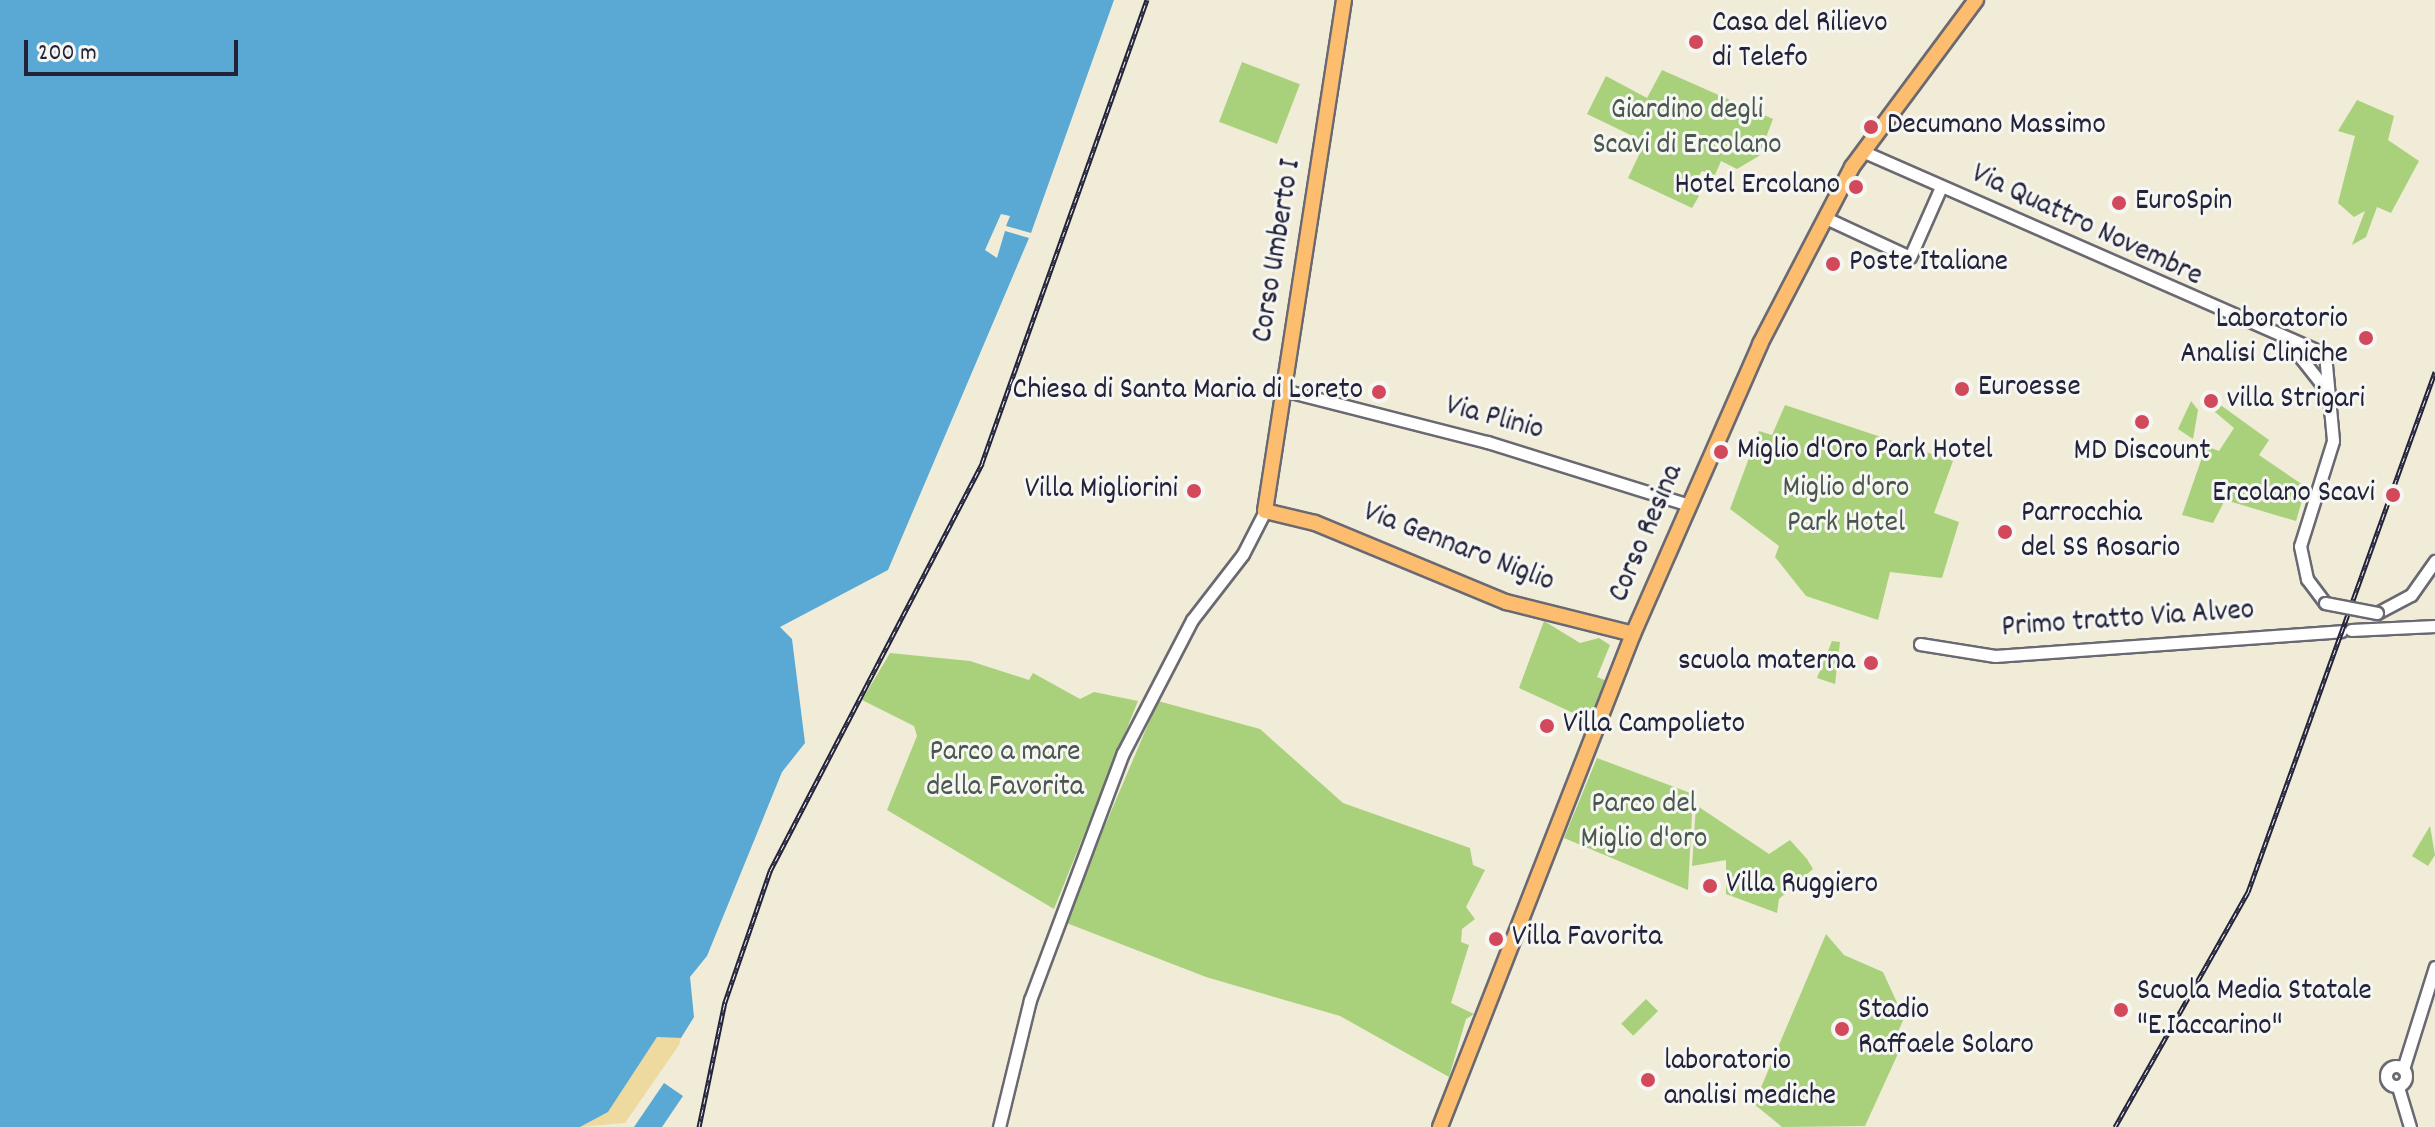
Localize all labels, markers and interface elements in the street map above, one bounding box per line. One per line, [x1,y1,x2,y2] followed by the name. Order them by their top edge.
[1712,7,1888,78] place label: Casa del Rilievo di Telefo
[28,24,242,74] scale bar
[1687,33,1705,51] marker: Casa del Rilievo di Telefo
[38,37,97,71] text: 200 m
[1592,94,1782,164] park label: Giardino degli Scavi di Ercolano
[1887,109,2106,145] place label: Decumano Massimo
[1862,118,1880,136] marker: Decumano Massimo
[1247,157,1311,345] street label: Corso Umberto I
[1965,158,2207,296] street label: Via Quattro Novembre
[1674,169,1840,205] place label: Hotel Ercolano
[1847,178,1865,196] marker: Hotel Ercolano
[2135,185,2232,221] place label: EuroSpin
[2110,194,2128,212] marker: EuroSpin
[1849,246,2008,282] place label: Poste Italiane
[1824,255,1842,273] marker: Poste Italiane
[2180,303,2348,374] place label: Laboratorio Analisi Cliniche
[2355,327,2377,349] marker: Laboratorio Analisi Cliniche
[1978,371,2081,407] place label: Euroesse
[1013,374,1363,410] place label: Chiesa di Santa Maria di Loreto
[1953,380,1971,398] marker: Euroesse
[1370,383,1388,401] marker: Chiesa di Santa Maria di Loreto
[2227,383,2365,419] place label: villa Strigari
[1441,390,1547,450] street label: Via Plinio
[2202,392,2220,410] marker: villa Strigari
[2133,413,2151,431] marker: MD Discount
[1737,434,1993,470] place label: Miglio d'Oro Park Hotel
[2074,435,2210,471] place label: MD Discount
[1712,443,1730,461] marker: Miglio d'Oro Park Hotel
[1603,460,1693,608] street label: Corso Resina
[1783,472,1909,542] park label: Miglio d'oro Park Hotel
[1025,473,1178,509] place label: Villa Migliorini
[2212,477,2375,513] place label: Ercolano Scavi
[1185,482,1203,500] marker: Villa Migliorini
[2382,484,2404,506] marker: Ercolano Scavi
[1357,496,1559,602] street label: Via Gennaro Niglio
[2021,497,2180,568] place label: Parrocchia del SS Rosario
[1996,523,2014,541] marker: Parrocchia del SS Rosario
[2000,594,2256,648] street label: Primo tratto Via Alveo
[1678,645,1855,681] place label: scuola materna
[1862,654,1880,672] marker: scuola materna
[1563,708,1745,744] place label: Villa Campolieto
[1538,717,1556,735] marker: Villa Campolieto
[926,736,1084,806] park label: Parco a mare della Favorita
[1581,788,1707,858] park label: Parco del Miglio d'oro
[1726,868,1878,904] place label: Villa Ruggiero
[1701,877,1719,895] marker: Villa Ruggiero
[1512,921,1662,957] place label: Villa Favorita
[1487,930,1505,948] marker: Villa Favorita
[2137,975,2372,1046] place label: Scuola Media Statale "E.Iaccarino"
[1858,994,2034,1064] place label: Stadio Raffaele Solaro
[2112,1001,2130,1019] marker: Scuola Media Statale "E.Iaccarino"
[1833,1020,1851,1038] marker: Stadio Raffaele Solaro
[1664,1045,1836,1116] place label: laboratorio analisi mediche
[1639,1071,1657,1089] marker: laboratorio analisi mediche

